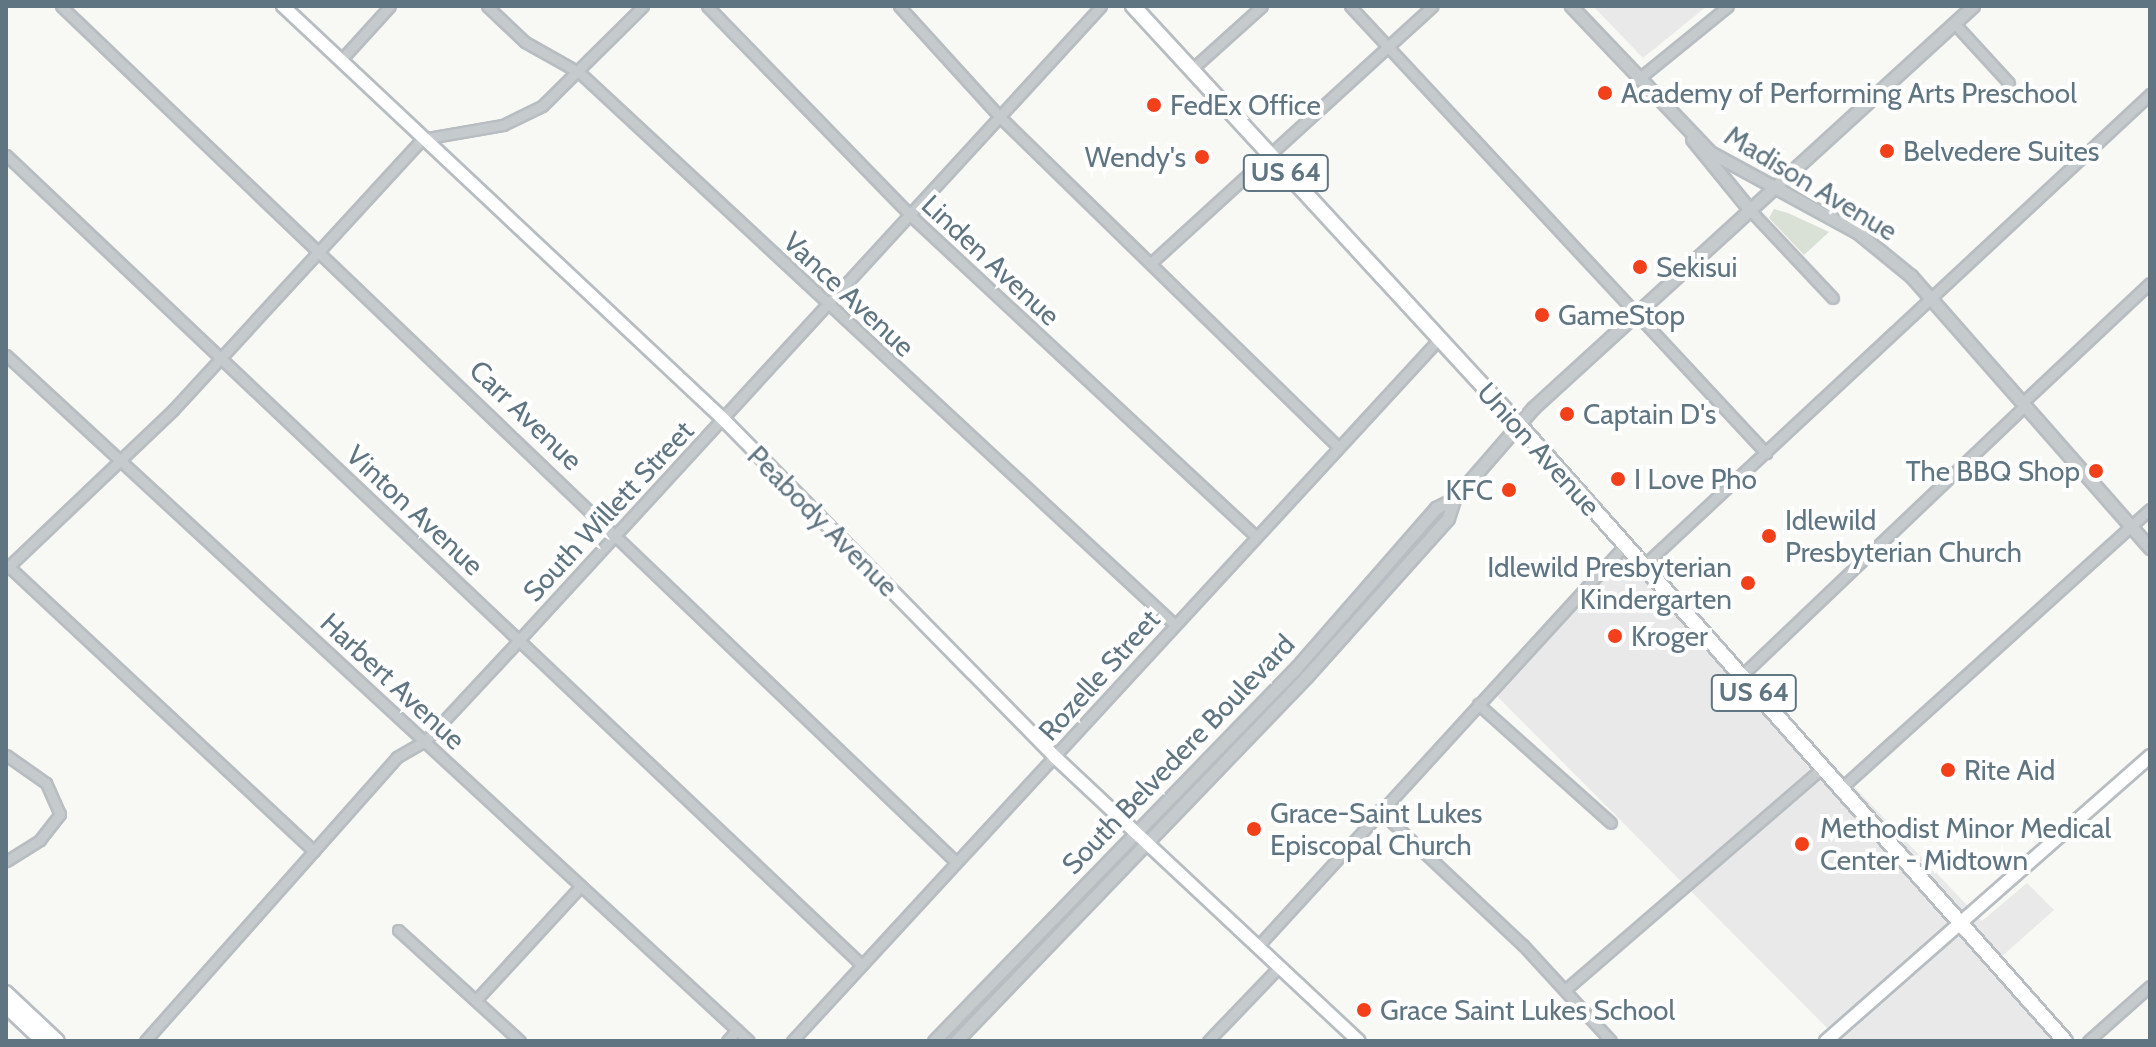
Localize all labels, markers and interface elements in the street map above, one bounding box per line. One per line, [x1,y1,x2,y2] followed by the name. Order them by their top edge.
[1621,76,2077,110] place label: Academy of Performing Arts Preschool
[1596,84,1614,102] marker: Academy of Performing Arts Preschool
[1170,88,1321,122] place label: FedEx Office
[1145,96,1163,114] marker: FedEx Office
[1719,118,1903,248] street label: Madison Avenue
[1903,134,2099,168] place label: Belvedere Suites
[1085,140,1186,174] place label: Wendy's
[1878,142,1896,160] marker: Belvedere Suites
[1193,148,1211,166] marker: Wendy's
[1242,151,1330,195] road number: US 64
[915,188,1067,332] street label: Linden Avenue
[776,225,922,363] street label: Vance Avenue
[1656,250,1737,284] place label: Sekisui
[1631,258,1649,276] marker: Sekisui
[1558,298,1685,332] place label: GameStop
[1533,306,1551,324] marker: GameStop
[463,353,589,477] street label: Carr Avenue
[1470,376,1608,522] street label: Union Avenue
[1583,397,1716,431] place label: Captain D's
[1558,405,1576,423] marker: Captain D's
[516,414,700,608] street label: South Willett Street
[339,438,491,582] street label: Vinton Avenue
[741,439,905,603] street label: Peabody Avenue
[1906,454,2080,488] place label: The BBQ Shop
[1634,462,1757,496] place label: I Love Pho
[2087,462,2105,480] marker: The BBQ Shop
[1609,470,1627,488] marker: I Love Pho
[1445,473,1493,507] place label: KFC
[1500,481,1518,499] marker: KFC
[1785,503,2022,569] place label: Idlewild Presbyterian Church
[1760,527,1778,545] marker: Idlewild Presbyterian Church
[1487,550,1732,616] place label: Idlewild Presbyterian Kindergarten
[1739,574,1757,592] marker: Idlewild Presbyterian Kindergarten
[1032,603,1166,747] street label: Rozelle Street
[314,606,472,756] street label: Harbert Avenue
[1631,619,1708,653] place label: Kroger
[1055,627,1301,881] street label: South Belvedere Boulevard
[1606,627,1624,645] marker: Kroger
[1710,671,1798,715] road number: US 64
[1964,753,2055,787] place label: Rite Aid
[1939,761,1957,779] marker: Rite Aid
[1270,796,1482,862] place label: Grace-Saint Lukes Episcopal Church
[1820,811,2111,877] place label: Methodist Minor Medical Center - Midtown
[1245,820,1263,838] marker: Grace-Saint Lukes Episcopal Church
[1791,833,1813,855] marker: Methodist Minor Medical Center - Midtown
[1380,993,1675,1027] place label: Grace Saint Lukes School
[1355,1001,1373,1019] marker: Grace Saint Lukes School

